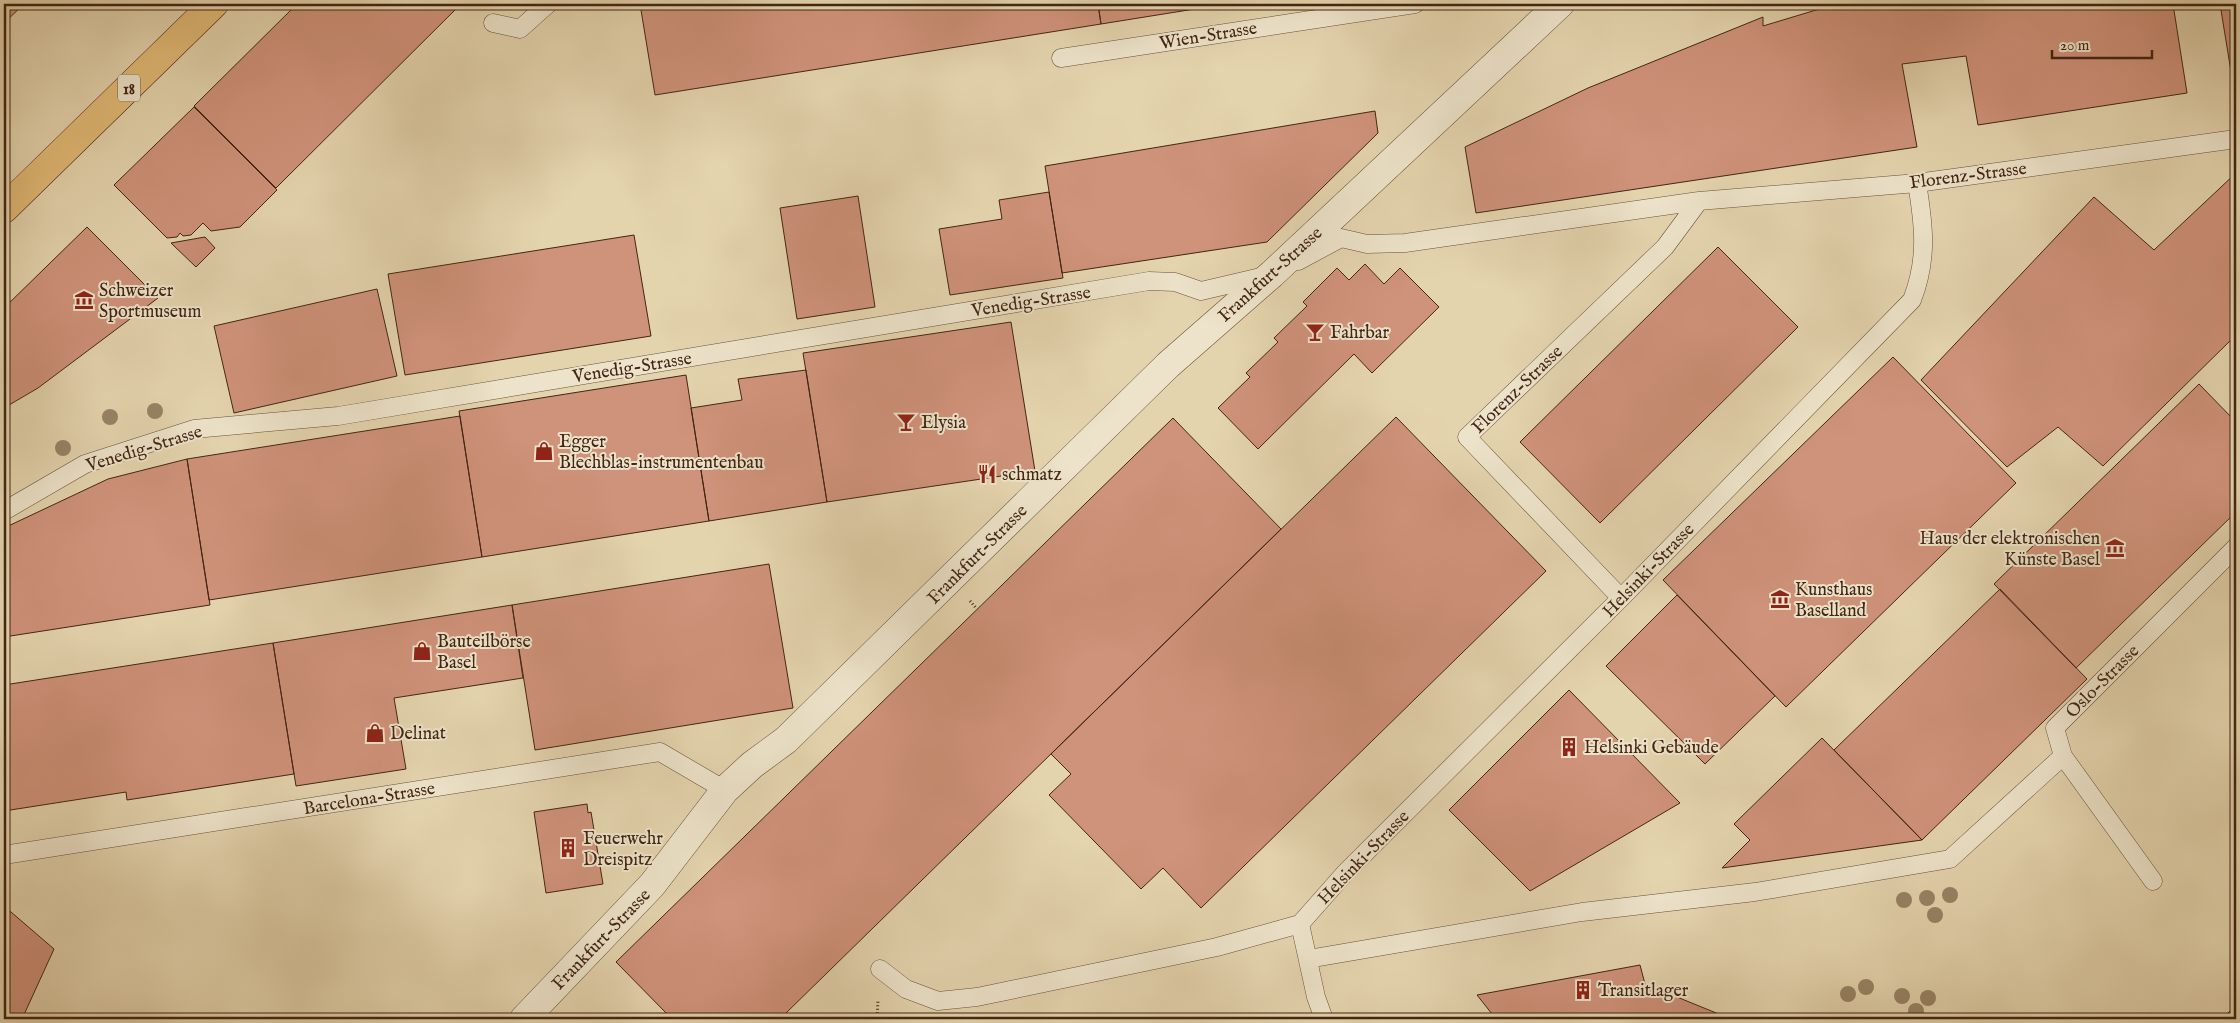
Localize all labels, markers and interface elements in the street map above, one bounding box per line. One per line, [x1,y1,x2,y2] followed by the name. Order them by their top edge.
[1158,17,1259,56] street label: Wien-Strasse
[2052,28,2152,60] scale bar
[2060,36,2090,55] text: 20 m
[118,75,140,102] road number: 18
[1908,158,2028,195] street label: Florenz-Strasse
[1214,222,1328,328] street label: Frankfurt-Strasse
[99,280,201,324] place label: Schweizer Sportmuseum
[969,282,1092,323] street label: Venedig-Strasse
[73,289,95,311] museum icon: Schweizer Sportmuseum
[1304,321,1326,343] bar icon: Fahrbar
[1330,322,1390,345] place label: Fahrbar
[1468,341,1568,439] street label: Florenz-Strasse
[570,348,693,389] street label: Venedig-Strasse
[895,411,917,433] bar icon: Elysia
[921,412,966,435] place label: Elysia
[83,421,205,478] street label: Venedig-Strasse
[559,431,763,475] place label: Egger Blechblas-instrumentenbau
[533,440,555,462] shop icon: Egger Blechblas-instrumentenbau
[976,463,998,485] restaurant icon: schmatz
[1002,464,1062,487] place label: schmatz
[923,500,1033,610] street label: Frankfurt-Strasse
[1598,519,1700,623] street label: Helsinki-Strasse
[1920,528,2100,572] place label: Haus der elektronischen Künste Basel
[2104,537,2126,559] museum icon: Haus der elektronischen Künste Basel
[1795,579,1872,623] place label: Kunsthaus Baselland
[1769,588,1791,610] museum icon: Kunsthaus Baselland
[437,631,531,675] place label: Bauteilbörse Basel
[411,640,433,662] shop icon: Bauteilbörse Basel
[2061,640,2145,724] street label: Oslo-Strasse
[364,722,386,744] shop icon: Delinat
[390,723,446,746] place label: Delinat
[1558,736,1580,758] building icon: Helsinki Gebäude
[1584,737,1719,760] place label: Helsinki Gebäude
[302,778,437,821] street label: Barcelona-Strasse
[1313,806,1415,910] street label: Helsinki-Strasse
[583,828,663,872] place label: Feuerwehr Dreispitz
[557,837,579,859] building icon: Feuerwehr Dreispitz
[548,884,656,996] street label: Frankfurt-Strasse
[1572,979,1594,1001] building icon: Transitlager
[1598,980,1689,1003] place label: Transitlager

